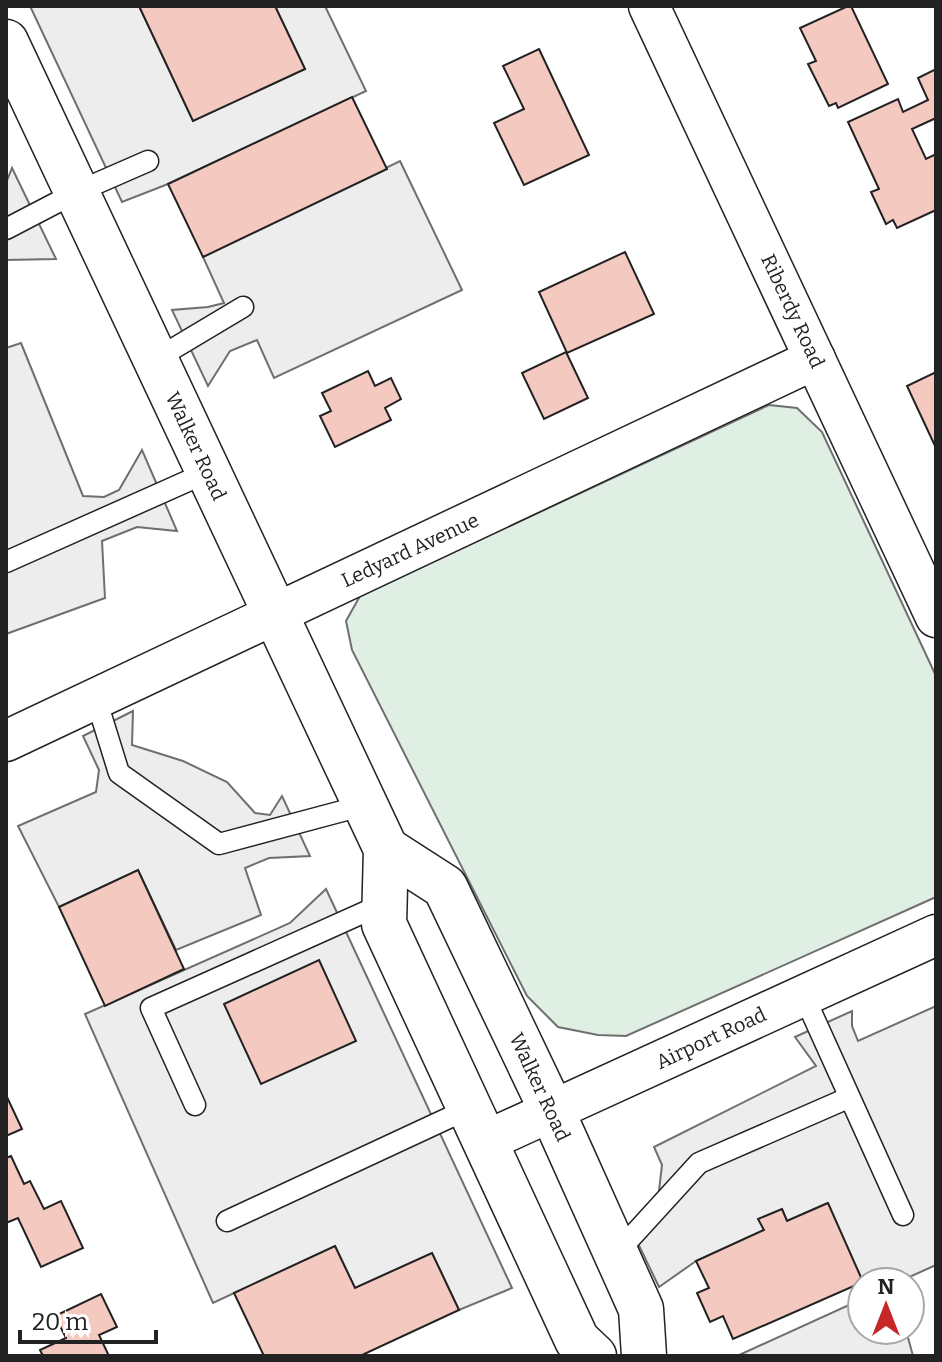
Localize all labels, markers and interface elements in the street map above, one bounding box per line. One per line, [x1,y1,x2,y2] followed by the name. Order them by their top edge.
[756,250,830,372] street label: Riberdy Road
[160,388,232,504] street label: Walker Road
[337,508,483,592] street label: Ledyard Avenue
[652,1002,770,1074] street label: Airport Road
[504,1029,576,1145] street label: Walker Road
[846,1266,926,1346] north arrow
[878,1273,895,1300] text: N
[20,1294,156,1344] scale bar
[32,1308,88,1336] text: 20 m

